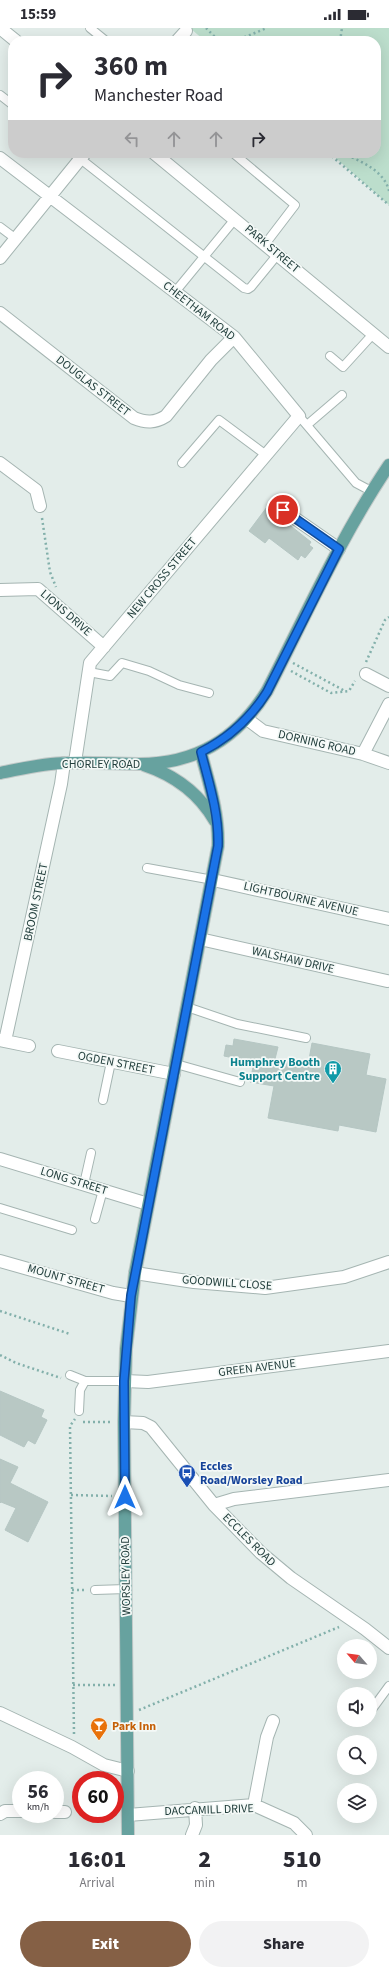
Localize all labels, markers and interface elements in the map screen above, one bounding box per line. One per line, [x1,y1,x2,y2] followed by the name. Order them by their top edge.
[20,4,56,25] text: 15:59
[94,46,168,86] text: 360 m
[28,52,80,104] icon: right
[94,83,223,108] text: Manchester Road
[121,128,143,150] icon: left
[163,128,185,150] icon: ahead
[205,128,227,150] icon: ahead
[247,128,269,150] icon: right
[241,221,304,278] street label: PARK STREET
[159,277,239,345] street label: CHEETHAM ROAD
[52,352,134,421] street label: DOUGLAS STREET
[266,493,300,527] pin
[272,499,294,521] icon: arrive
[123,533,201,622] street label: NEW CROSS STREET
[36,586,96,640] street label: LIONS DRIVE
[276,726,358,760] street label: DORNING ROAD
[62,756,140,773] street label: CHORLEY ROAD
[19,861,53,943] street label: BROOM STREET
[242,878,360,920] street label: LIGHTBOURNE AVENUE
[250,942,336,978] street label: WALSHAW DRIVE
[76,1047,156,1079] street label: OGDEN STREET
[230,1054,320,1085] place label: Humphrey Booth Support Centre
[323,1059,343,1084] building icon: Humphrey Booth Support Centre
[38,1163,110,1199] street label: LONG STREET
[25,1260,107,1298] street label: MOUNT STREET
[181,1271,273,1295] street label: GOODWILL CLOSE
[217,1355,297,1381] street label: GREEN AVENUE
[200,1458,303,1489] place label: Eccles Road/Worsley Road
[177,1463,197,1488] bus stop icon: Eccles Road/Worsley Road
[104,1476,146,1518] position arrow
[219,1510,279,1570] street label: ECCLES ROAD
[117,1536,135,1616] street label: WORSLEY ROAD
[337,1639,377,1679] north arrow
[337,1639,377,1823] map controls
[337,1687,377,1727] button: sound
[89,1716,109,1741] bar icon: Park Inn
[112,1718,156,1735] place label: Park Inn
[337,1735,377,1775] button: search
[72,1771,124,1823] speed limit sign: 60
[27,1778,49,1806] text: 56
[337,1783,377,1823] button: layers
[27,1800,49,1814] text: km/h
[164,1800,254,1820] street label: DACCAMILL DRIVE
[68,1842,126,1877] text: 16:01
[198,1842,211,1877] text: 2
[283,1842,321,1877] text: 510
[80,1874,115,1892] text: Arrival
[194,1874,215,1892] text: min
[297,1874,307,1892] text: m
[20,1921,191,1967] button: Exit
[199,1921,369,1967] button: Share

